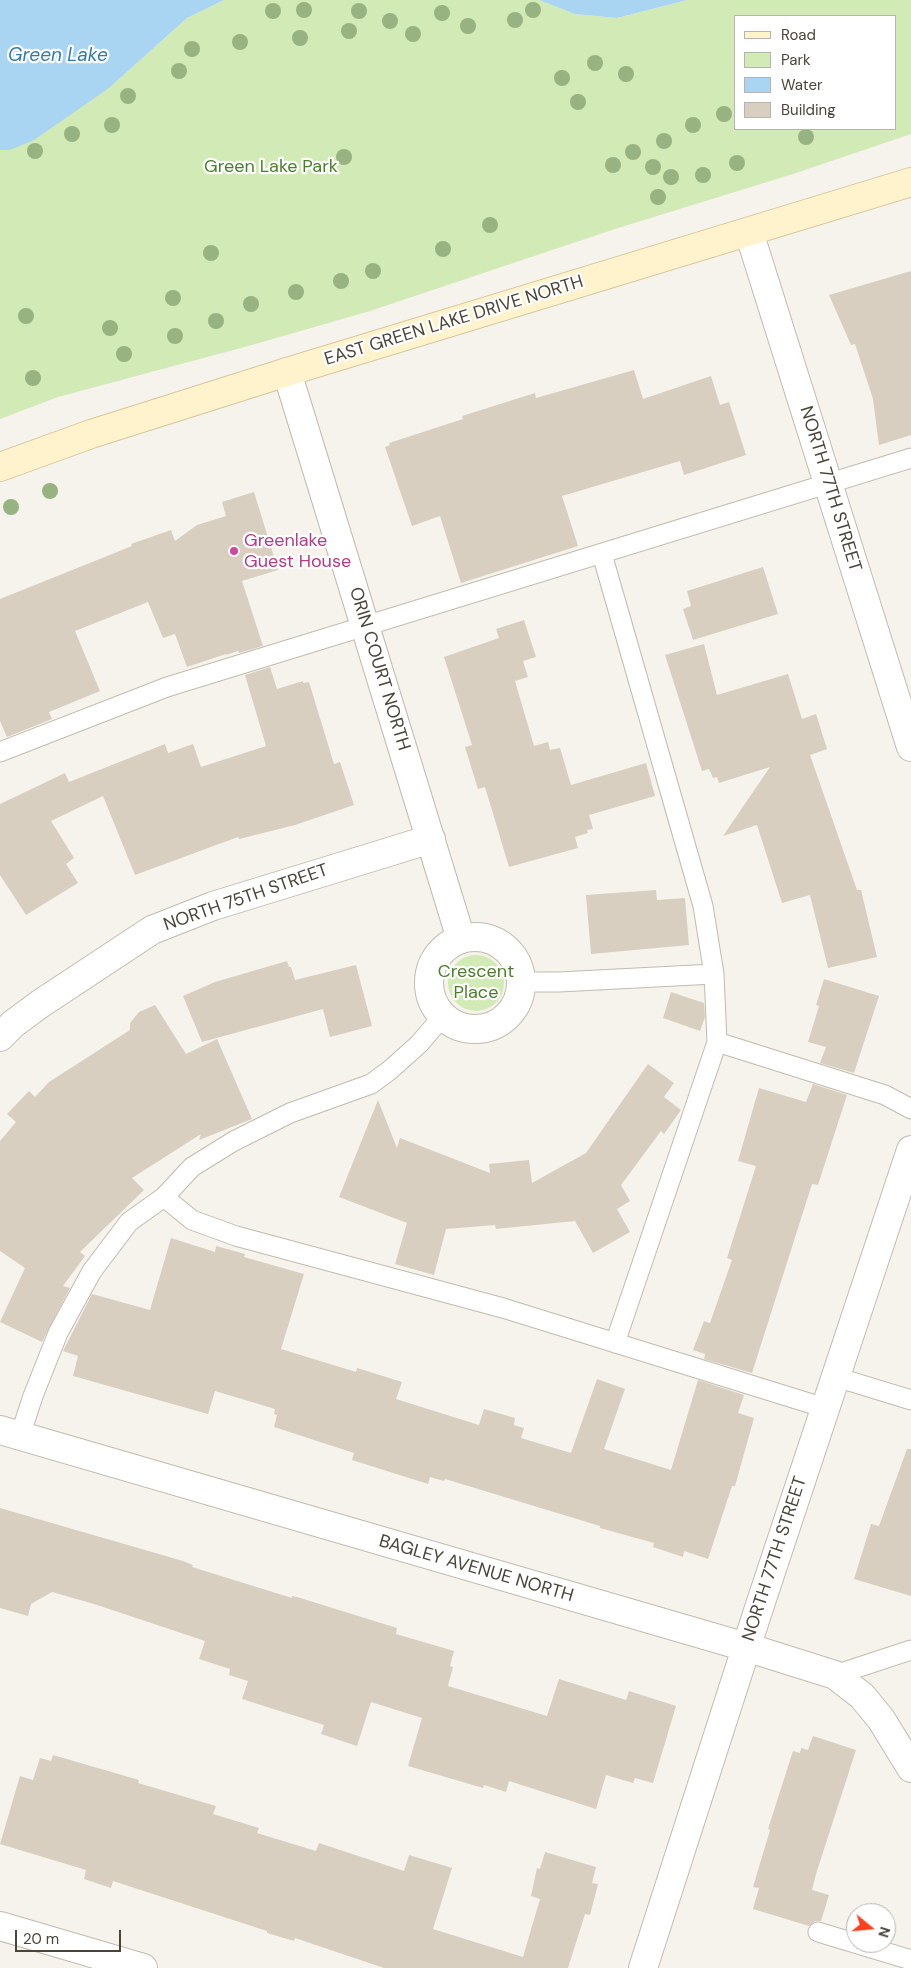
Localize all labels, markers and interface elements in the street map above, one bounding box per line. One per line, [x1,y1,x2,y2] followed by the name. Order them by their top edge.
[734,15,896,130] legend
[781,25,816,45] text: Road
[8,45,108,67] water label: Green Lake
[781,50,811,70] text: Park
[781,75,822,95] text: Water
[781,100,836,120] text: Building
[204,156,338,178] park label: Green Lake Park
[322,271,586,371] street label: EAST GREEN LAKE DRIVE NORTH
[795,404,865,574] street label: NORTH 77TH STREET
[244,530,351,572] place label: Greenlake Guest House
[228,545,240,557] marker: Greenlake Guest House
[344,585,414,753] street label: ORIN COURT NORTH
[161,860,331,936] street label: NORTH 75TH STREET
[438,961,514,1004] park label: Crescent Place
[738,1474,812,1644] street label: NORTH 77TH STREET
[376,1531,576,1607] street label: BAGLEY AVENUE NORTH
[846,1903,896,1953] north arrow
[18,1920,124,1952] scale bar
[874,1925,894,1940] text: N
[23,1929,59,1949] text: 20 m

